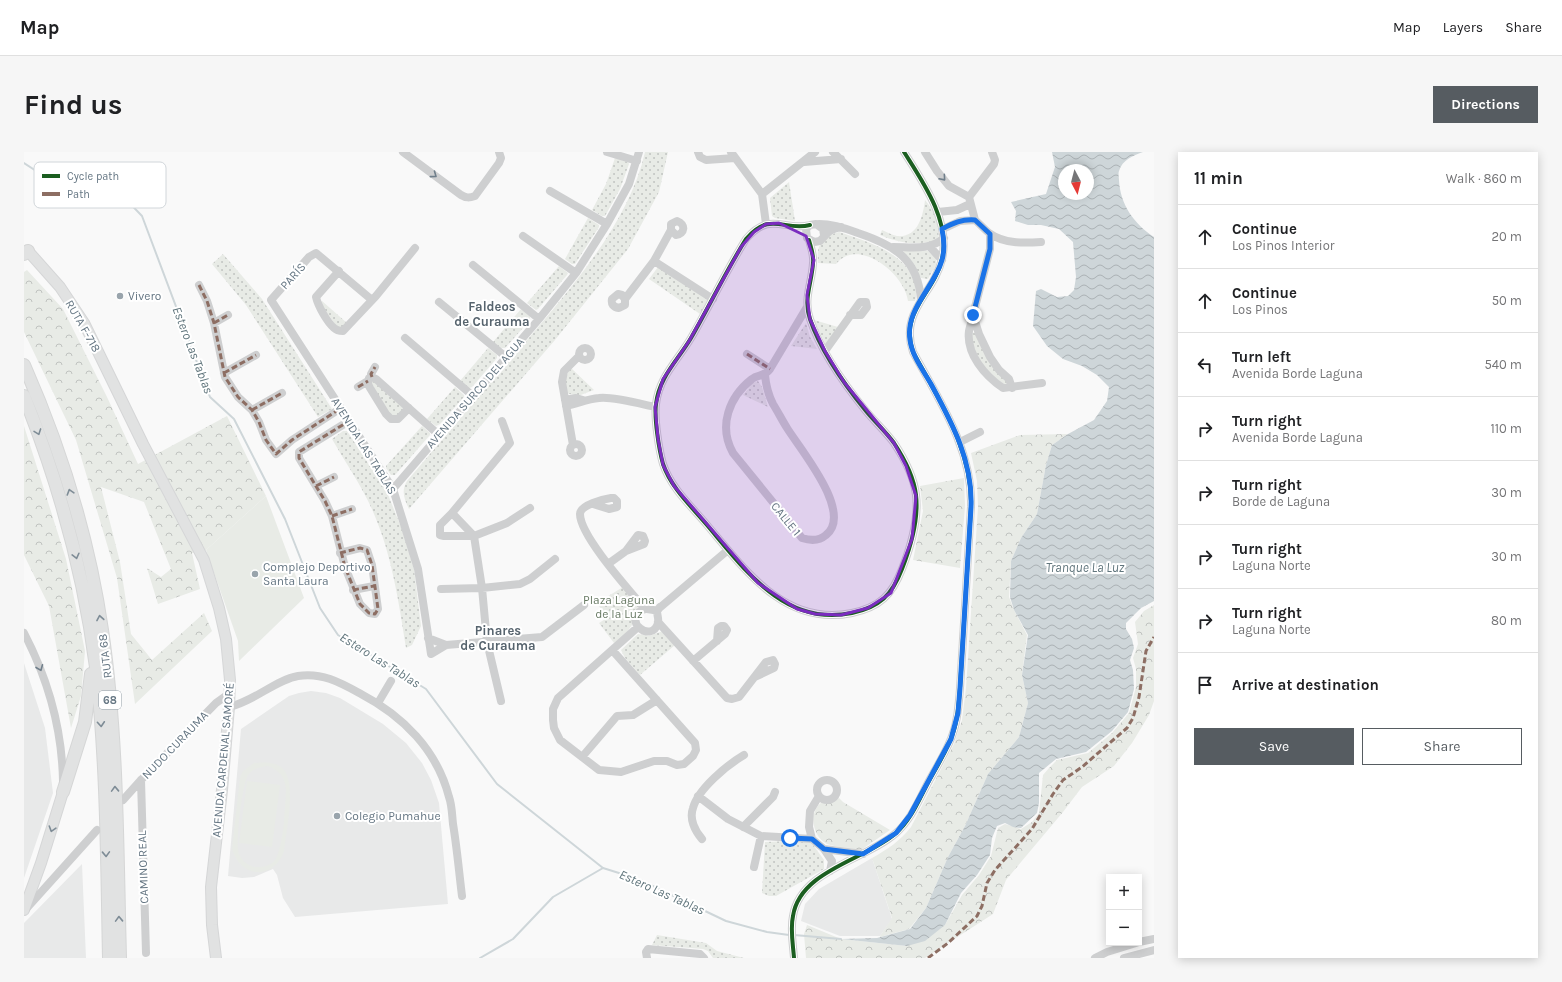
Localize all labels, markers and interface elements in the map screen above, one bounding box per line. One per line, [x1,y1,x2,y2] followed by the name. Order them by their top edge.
[20,17,59,39] text: Map
[1393,19,1421,36] text: Map
[1443,19,1483,36] text: Layers
[1505,19,1542,36] text: Share
[1433,86,1538,123] button: Directions
[24,88,123,121] text: Find us
[34,162,166,208] legend
[1058,164,1094,200] north arrow
[1194,168,1243,188] text: 11 min
[67,170,119,183] text: Cycle path
[430,170,437,178] one-way arrow
[1446,171,1522,186] text: Walk · 860 m
[939,174,946,181] one-way arrow
[67,188,90,201] text: Path
[1232,220,1297,238] text: Continue
[1194,226,1216,248] icon: ahead
[1492,229,1522,244] text: 20 m
[1232,238,1334,253] text: Los Pinos Interior
[277,259,309,292] street label: PARÍS
[1232,284,1297,302] text: Continue
[128,289,161,303] place label: Vivero
[1194,290,1216,312] icon: ahead
[115,291,125,301] marker: Vivero
[1492,293,1522,308] text: 50 m
[62,297,104,355] street label: RUTA F-718
[454,299,530,329] district label: Faldeos de Curauma
[1232,302,1288,317] text: Los Pinos
[170,304,216,396] water label: Estero Las Tablas
[964,306,982,324] route end
[423,335,527,451] street label: AVENIDA SURCO DEL AGUA
[1232,348,1291,366] text: Turn left
[1194,354,1216,376] icon: left
[1484,357,1522,372] text: 540 m
[1232,366,1363,381] text: Avenida Borde Laguna
[329,395,399,497] street label: AVENIDA LAS TABLAS
[1232,412,1302,430] text: Turn right
[1194,418,1216,440] icon: right
[1490,421,1522,436] text: 110 m
[33,428,42,435] one-way arrow
[1232,430,1363,445] text: Avenida Borde Laguna
[1232,476,1302,494] text: Turn right
[1194,482,1216,504] icon: right
[1491,485,1522,500] text: 30 m
[66,488,75,495] one-way arrow
[1232,494,1330,509] text: Borde de Laguna
[768,499,804,539] street label: CALLE 1
[1232,540,1302,558] text: Turn right
[1194,546,1216,568] icon: right
[1491,549,1522,564] text: 30 m
[71,553,79,560] one-way arrow
[1232,558,1311,573] text: Laguna Norte
[263,560,371,588] place label: Complejo Deportivo Santa Laura
[1046,560,1125,576] water label: Tranque La Luz
[250,569,260,579] marker: Complejo Deportivo Santa Laura
[583,593,655,621] park label: Plaza Laguna de la Luz
[1232,604,1302,622] text: Turn right
[1194,610,1216,632] icon: right
[1491,613,1522,628] text: 80 m
[96,615,105,621] one-way arrow
[1232,622,1311,637] text: Laguna Norte
[460,623,536,653] district label: Pinares de Curauma
[337,629,423,691] water label: Estero Las Tablas
[95,633,115,679] street label: RUTA 68
[36,665,44,672] one-way arrow
[1194,674,1216,696] icon: arrive
[1232,676,1379,694] text: Arrive at destination
[208,682,237,838] street label: AVENIDA CARDENAL SAMORÉ
[99,691,121,709] road number: 68
[139,708,211,782] street label: NUDO CURAUMA
[97,721,106,727] one-way arrow
[1194,728,1354,765] button: Save
[1362,728,1522,765] button: Share
[111,786,119,792] one-way arrow
[345,809,441,823] place label: Colegio Pumahue
[332,811,342,821] marker: Colegio Pumahue
[48,826,57,833] one-way arrow
[781,829,799,847] route start
[135,830,151,904] street label: CAMINO REAL
[102,851,111,857] one-way arrow
[617,866,707,918] water label: Estero Las Tablas
[1106,874,1142,946] map controls
[1106,874,1142,910] button: +
[1106,910,1142,946] button: −
[115,916,123,922] one-way arrow

